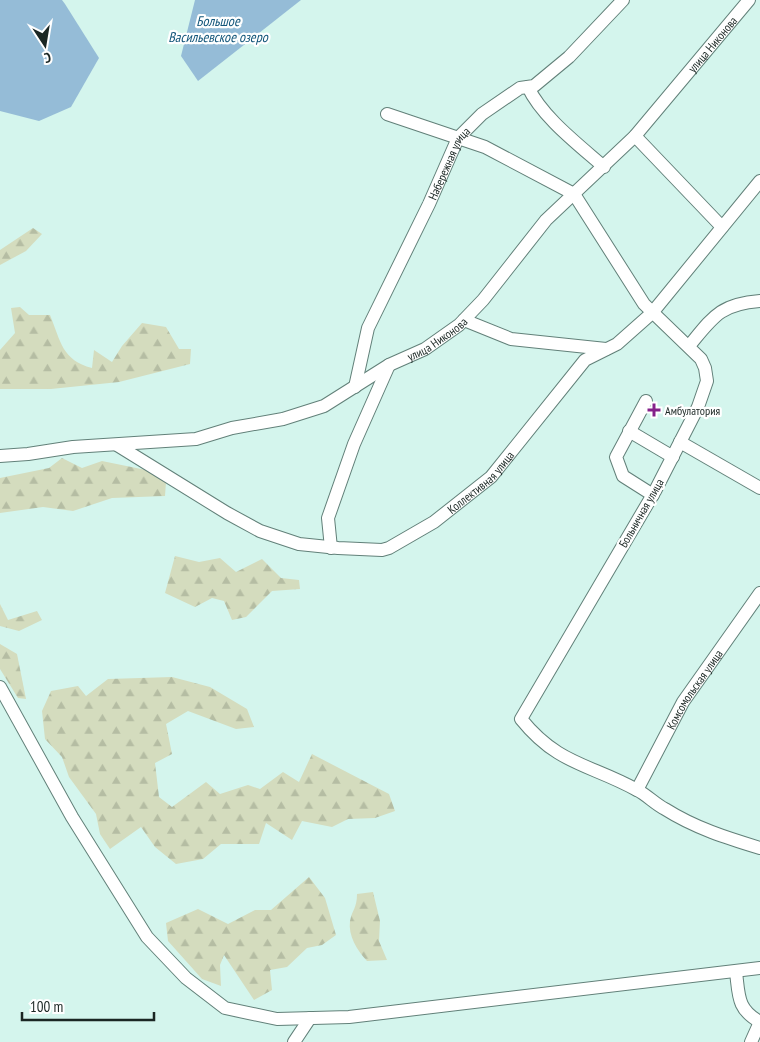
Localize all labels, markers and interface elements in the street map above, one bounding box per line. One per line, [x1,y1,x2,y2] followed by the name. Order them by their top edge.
[168,12,269,46] water label: Большое Васильевское озеро
[684,13,740,75] street label: улица Никонова
[20,20,70,70] north arrow
[42,48,53,67] text: С
[424,123,473,202] street label: Набережная улица
[405,314,470,364] street label: улица Никонова
[647,403,661,417] marker: Амбулатория
[665,403,720,418] place label: Амбулатория
[444,447,517,516] street label: Коллективная улица
[615,476,667,550] street label: Больничная улица
[663,646,726,732] street label: Комсомольская улица
[22,990,155,1022] scale bar
[30,997,63,1016] text: 100 m

